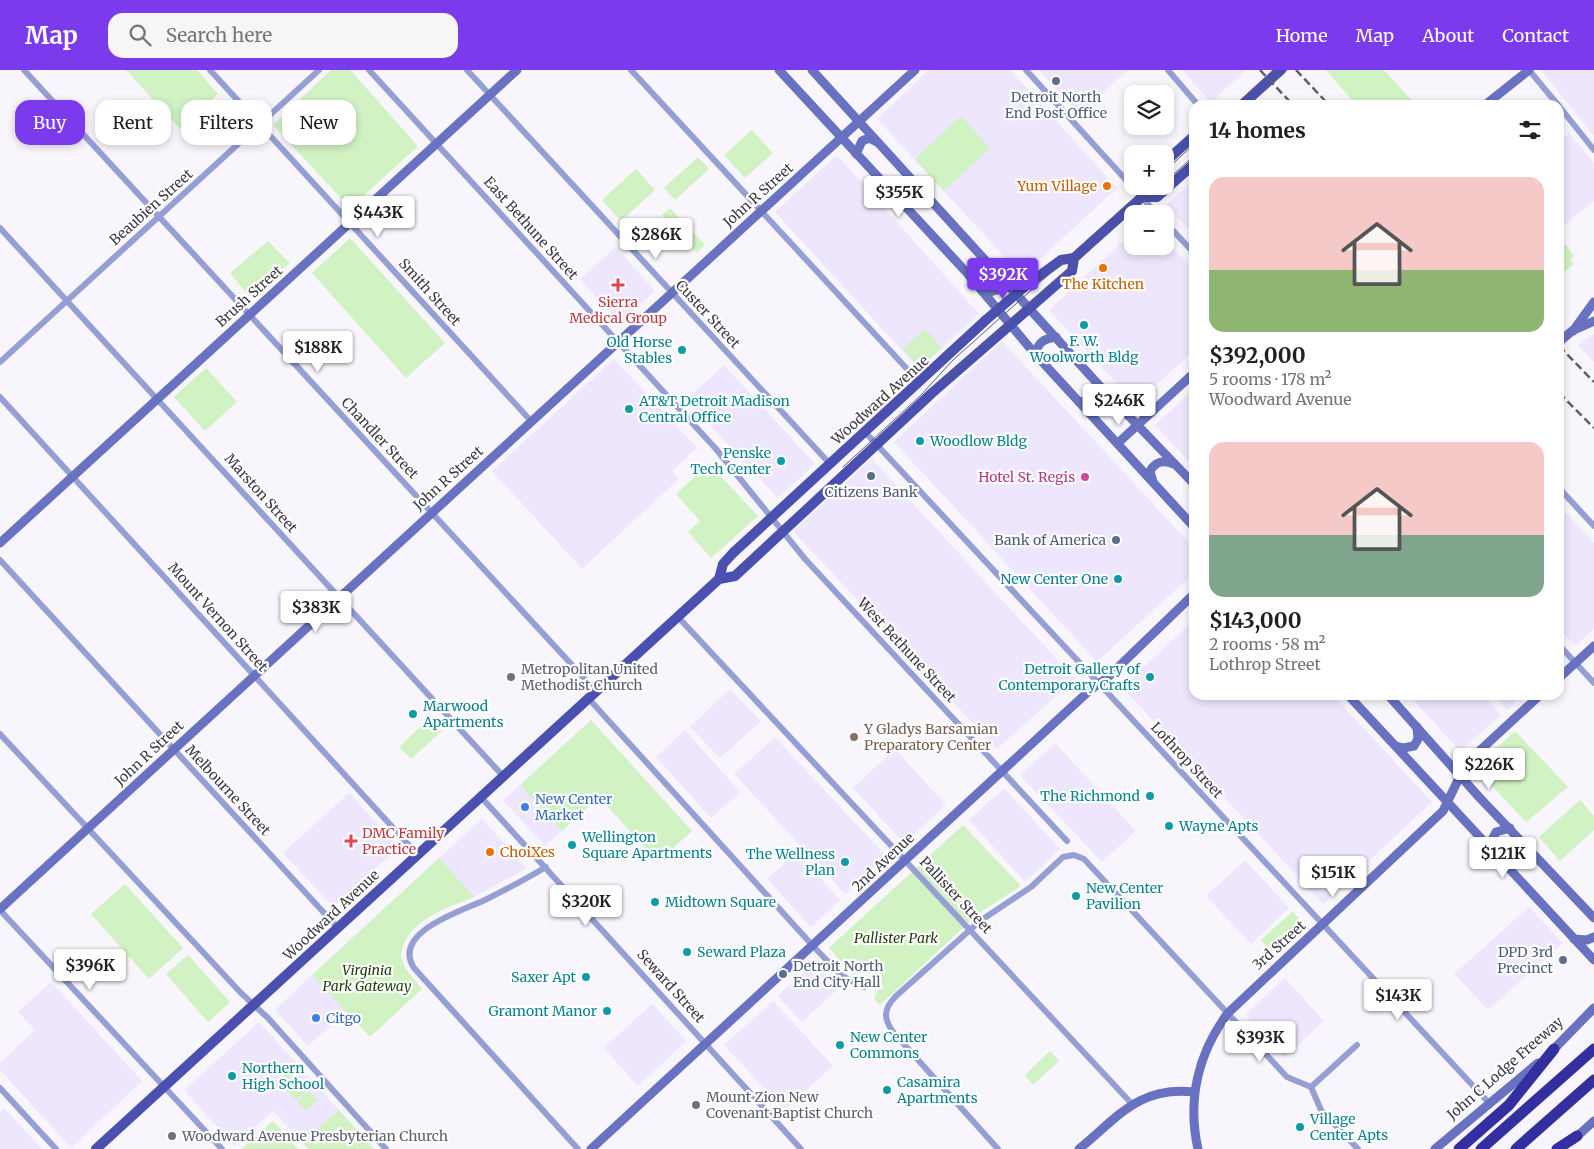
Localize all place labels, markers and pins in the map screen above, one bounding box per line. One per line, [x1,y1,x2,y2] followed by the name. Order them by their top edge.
[1050,75,1062,87] marker: Detroit North End Post Office
[1005,88,1107,122] place label: Detroit North End Post Office
[864,176,934,218] pin: $355K
[1016,177,1097,195] place label: Yum Village
[1101,180,1113,192] marker: Yum Village
[343,196,413,238] pin: $443K
[621,218,691,260] pin: $286K
[968,258,1038,300] pin: $392K
[1097,262,1109,274] marker: The Kitchen
[1062,275,1144,293] place label: The Kitchen
[611,278,625,292] marker: Sierra Medical Group
[569,293,667,327] place label: Sierra Medical Group
[1078,319,1090,331] marker: F. W. Woolworth Bldg
[283,330,353,373] pin: $188K
[1029,332,1139,366] place label: F. W. Woolworth Bldg
[607,333,672,367] place label: Old Horse Stables
[676,344,688,356] marker: Old Horse Stables
[1084,384,1154,426] pin: $246K
[638,392,790,426] place label: AT&T Detroit Madison Central Office
[623,403,635,415] marker: AT&T Detroit Madison Central Office
[929,432,1027,450] place label: Woodlow Bldg
[914,435,926,447] marker: Woodlow Bldg
[691,444,771,478] place label: Penske Tech Center
[775,455,787,467] marker: Penske Tech Center
[978,468,1075,486] place label: Hotel St. Regis
[865,470,877,482] marker: Citizens Bank
[1079,471,1091,483] marker: Hotel St. Regis
[824,483,918,501] place label: Citizens Bank
[994,531,1106,549] place label: Bank of America
[1110,534,1122,546] marker: Bank of America
[1000,570,1108,588] place label: New Center One
[1112,573,1124,585] marker: New Center One
[281,590,351,633] pin: $383K
[521,660,658,694] place label: Metropolitan United Methodist Church
[998,660,1141,694] place label: Detroit Gallery of Contemporary Crafts
[505,671,517,683] marker: Metropolitan United Methodist Church
[1144,671,1156,683] marker: Detroit Gallery of Contemporary Crafts
[422,697,504,731] place label: Marwood Apartments
[407,708,419,720] marker: Marwood Apartments
[863,720,998,754] place label: Y Gladys Barsamian Preparatory Center
[848,731,860,743] marker: Y Gladys Barsamian Preparatory Center
[1454,748,1524,790] pin: $226K
[1040,787,1141,805] place label: The Richmond
[535,790,612,824] place label: New Center Market
[1144,790,1156,802] marker: The Richmond
[519,801,531,813] marker: New Center Market
[1178,817,1259,835] place label: Wayne Apts
[1163,820,1175,832] marker: Wayne Apts
[362,824,445,858] place label: DMC Family Practice
[581,828,712,862] place label: Wellington Square Apartments
[344,834,358,848] marker: DMC Family Practice
[1468,836,1538,879] pin: $121K
[566,839,578,851] marker: Wellington Square Apartments
[500,843,555,861] place label: ChoiXes
[746,845,835,879] place label: The Wellness Plan
[484,846,496,858] marker: ChoiXes
[839,856,851,868] marker: The Wellness Plan
[1298,856,1368,898] pin: $151K
[1086,879,1163,913] place label: New Center Pavilion
[551,884,621,927] pin: $320K
[1070,890,1082,902] marker: New Center Pavilion
[665,893,776,911] place label: Midtown Square
[649,896,661,908] marker: Midtown Square
[697,943,786,961] place label: Seward Plaza
[1497,943,1554,977] place label: DPD 3rd Precinct
[681,946,693,958] marker: Seward Plaza
[55,948,125,991] pin: $396K
[1557,954,1569,966] marker: DPD 3rd Precinct
[793,957,884,991] place label: Detroit North End City Hall
[511,968,577,986] place label: Saxer Apt
[777,968,789,980] marker: Detroit North End City Hall
[580,971,592,983] marker: Saxer Apt
[1363,978,1433,1021] pin: $143K
[489,1002,597,1020] place label: Gramont Manor
[601,1005,613,1017] marker: Gramont Manor
[326,1009,361,1027] place label: Citgo
[310,1012,322,1024] marker: Citgo
[1225,1020,1295,1063] pin: $393K
[850,1028,927,1062] place label: New Center Commons
[834,1039,846,1051] marker: New Center Commons
[242,1059,325,1093] place label: Northern High School
[226,1070,238,1082] marker: Northern High School
[896,1073,978,1107] place label: Casamira Apartments
[881,1084,893,1096] marker: Casamira Apartments
[706,1088,873,1122] place label: Mount Zion New Covenant Baptist Church
[690,1099,702,1111] marker: Mount Zion New Covenant Baptist Church
[1309,1110,1388,1144] place label: Village Center Apts
[1294,1121,1306,1133] marker: Village Center Apts
[181,1127,448,1145] place label: Woodward Avenue Presbyterian Church
[166,1130,178,1142] marker: Woodward Avenue Presbyterian Church

